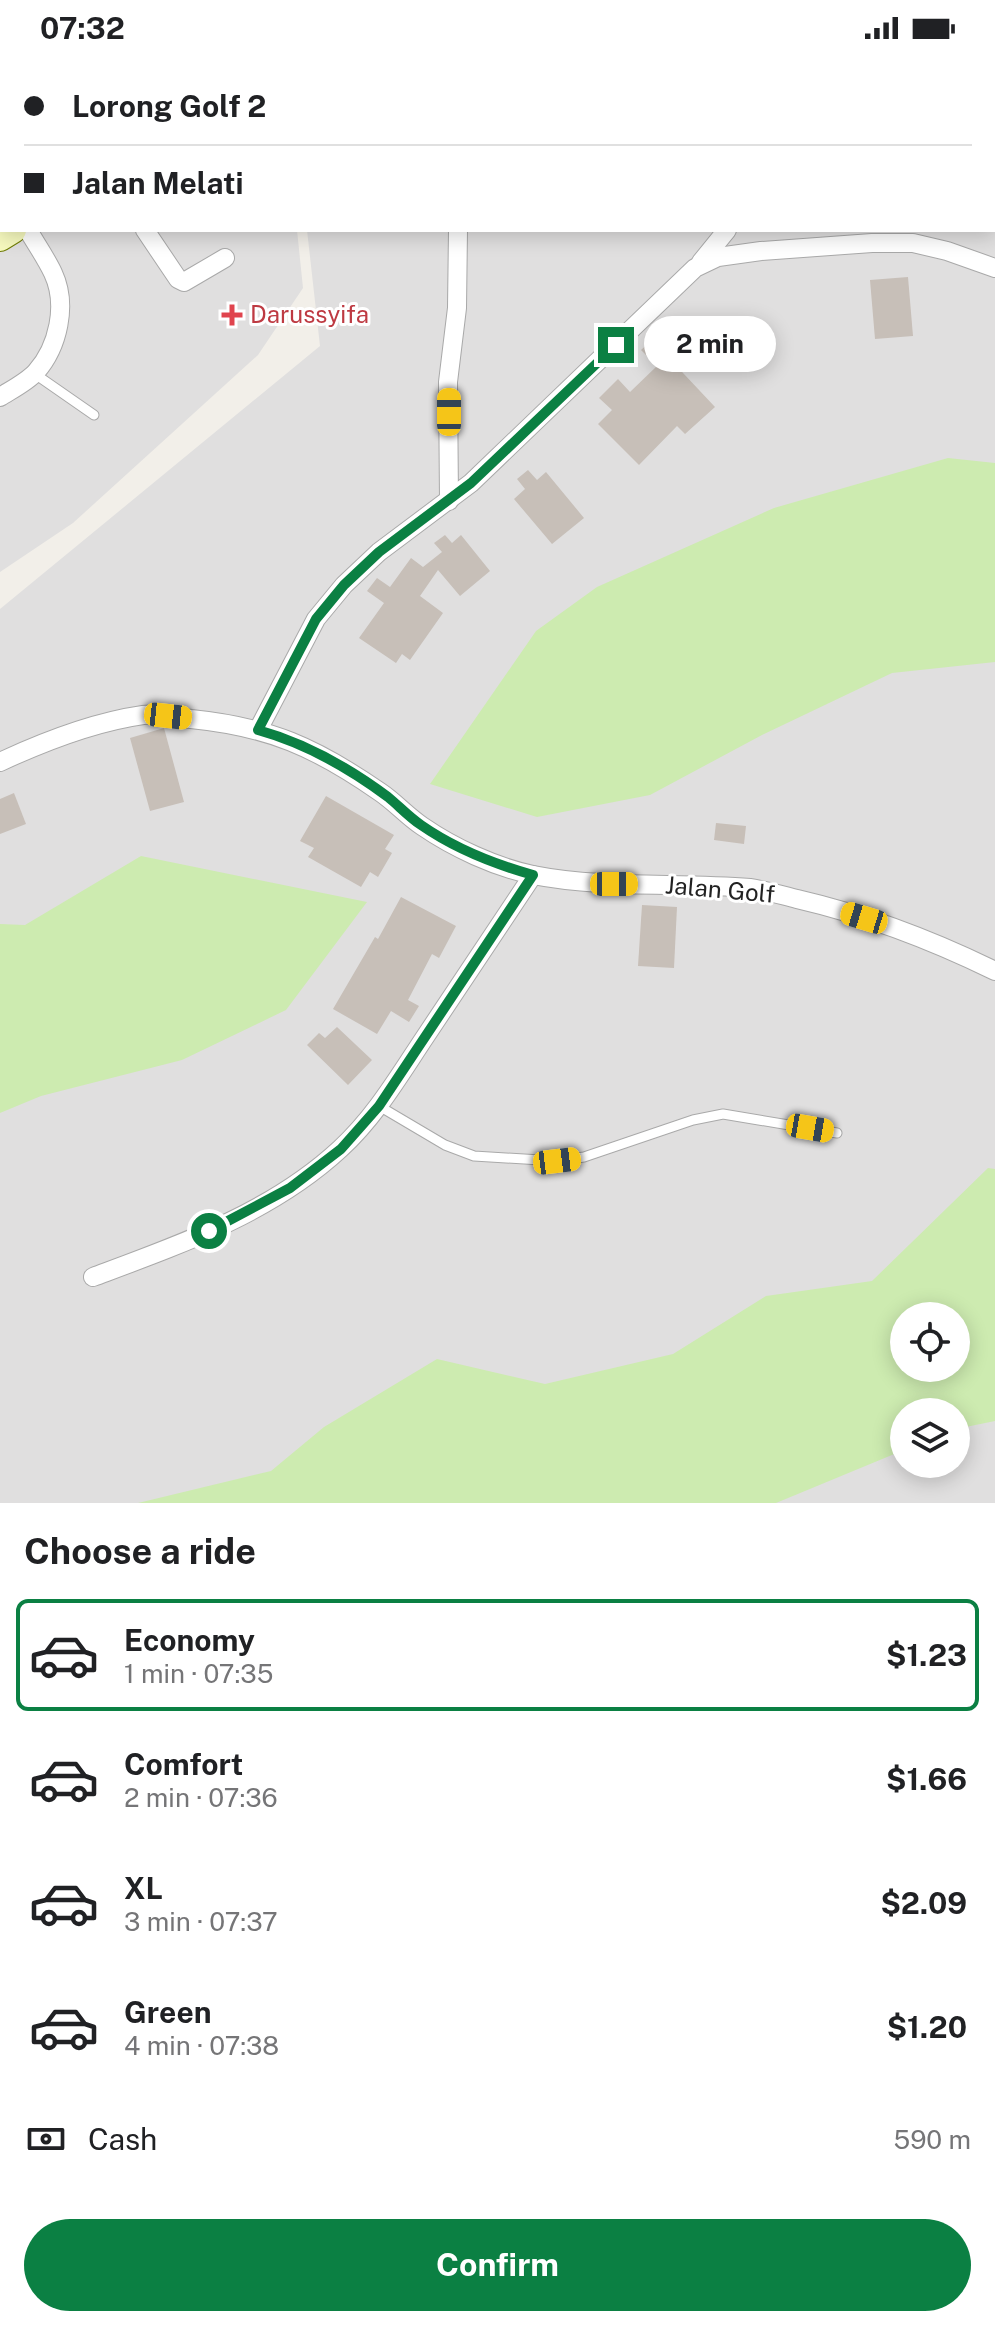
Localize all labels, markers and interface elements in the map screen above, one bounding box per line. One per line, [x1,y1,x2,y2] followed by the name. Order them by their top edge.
[40,10,125,46] text: 07:32
[72,88,266,124] text: Lorong Golf 2
[72,165,243,201] text: Jalan Melati
[250,300,369,328] place label: Darussyifa
[221,304,243,326] marker: Darussyifa
[644,317,776,373] callout: 2 min
[598,327,634,363] route end
[676,328,744,359] text: 2 min
[437,388,461,436] car
[143,702,193,730] car
[664,870,776,908] street label: Jalan Golf
[590,872,638,896] car
[838,900,890,936] car
[784,1112,836,1144] car
[532,1146,582,1176] car
[191,1213,227,1249] route start
[890,1302,970,1478] map controls
[890,1302,970,1382] button: locate
[890,1398,970,1478] button: layers
[24,1530,256,1572] text: Choose a ride
[28,1619,100,1691] icon: car
[124,1622,255,1658] text: Economy
[886,1637,967,1673] text: $1.23
[124,1658,273,1689] text: 1 min · 07:35
[28,1743,100,1815] icon: car
[124,1746,243,1782] text: Comfort
[886,1761,967,1797] text: $1.66
[124,1782,278,1813] text: 2 min · 07:36
[28,1867,100,1939] icon: car
[124,1870,163,1906] text: XL
[880,1885,967,1921] text: $2.09
[124,1906,278,1937] text: 3 min · 07:37
[28,1991,100,2063] icon: car
[124,1994,211,2030] text: Green
[887,2009,967,2045] text: $1.20
[124,2030,279,2061] text: 4 min · 07:38
[24,2117,68,2161] icon: cash
[88,2121,157,2157] text: Cash
[894,2124,971,2155] text: 590 m
[24,2219,971,2311] button: Confirm

